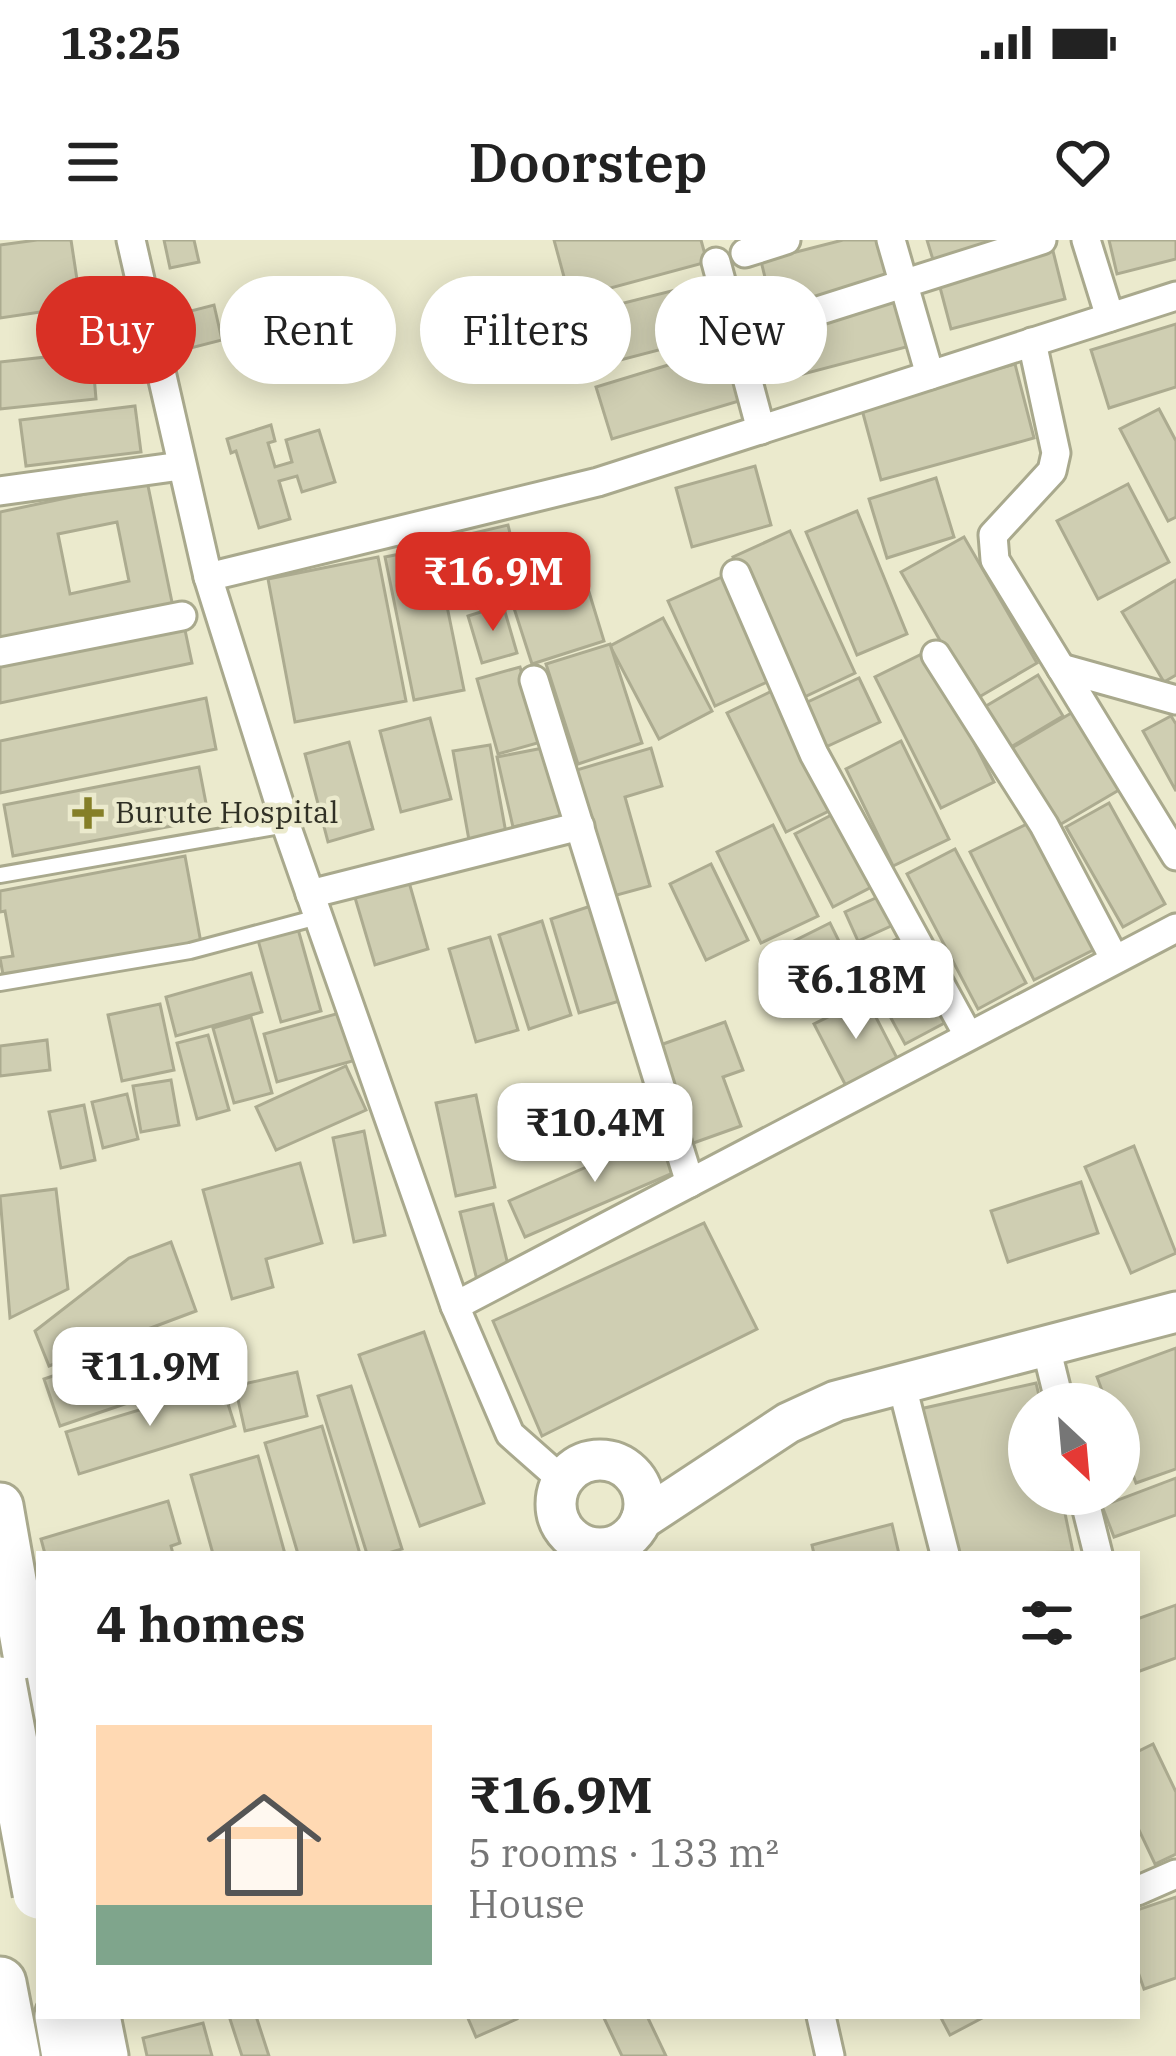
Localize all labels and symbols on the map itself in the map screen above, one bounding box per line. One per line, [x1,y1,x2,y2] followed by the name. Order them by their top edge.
[395,532,591,634] pin: ₹16.9M
[115,792,338,831] place label: Burute Hospital
[72,797,104,829] marker: Burute Hospital
[758,940,954,1042] pin: ₹6.18M
[497,1083,693,1185] pin: ₹10.4M
[52,1327,248,1429] pin: ₹11.9M
[1008,1383,1140,1515] north arrow

